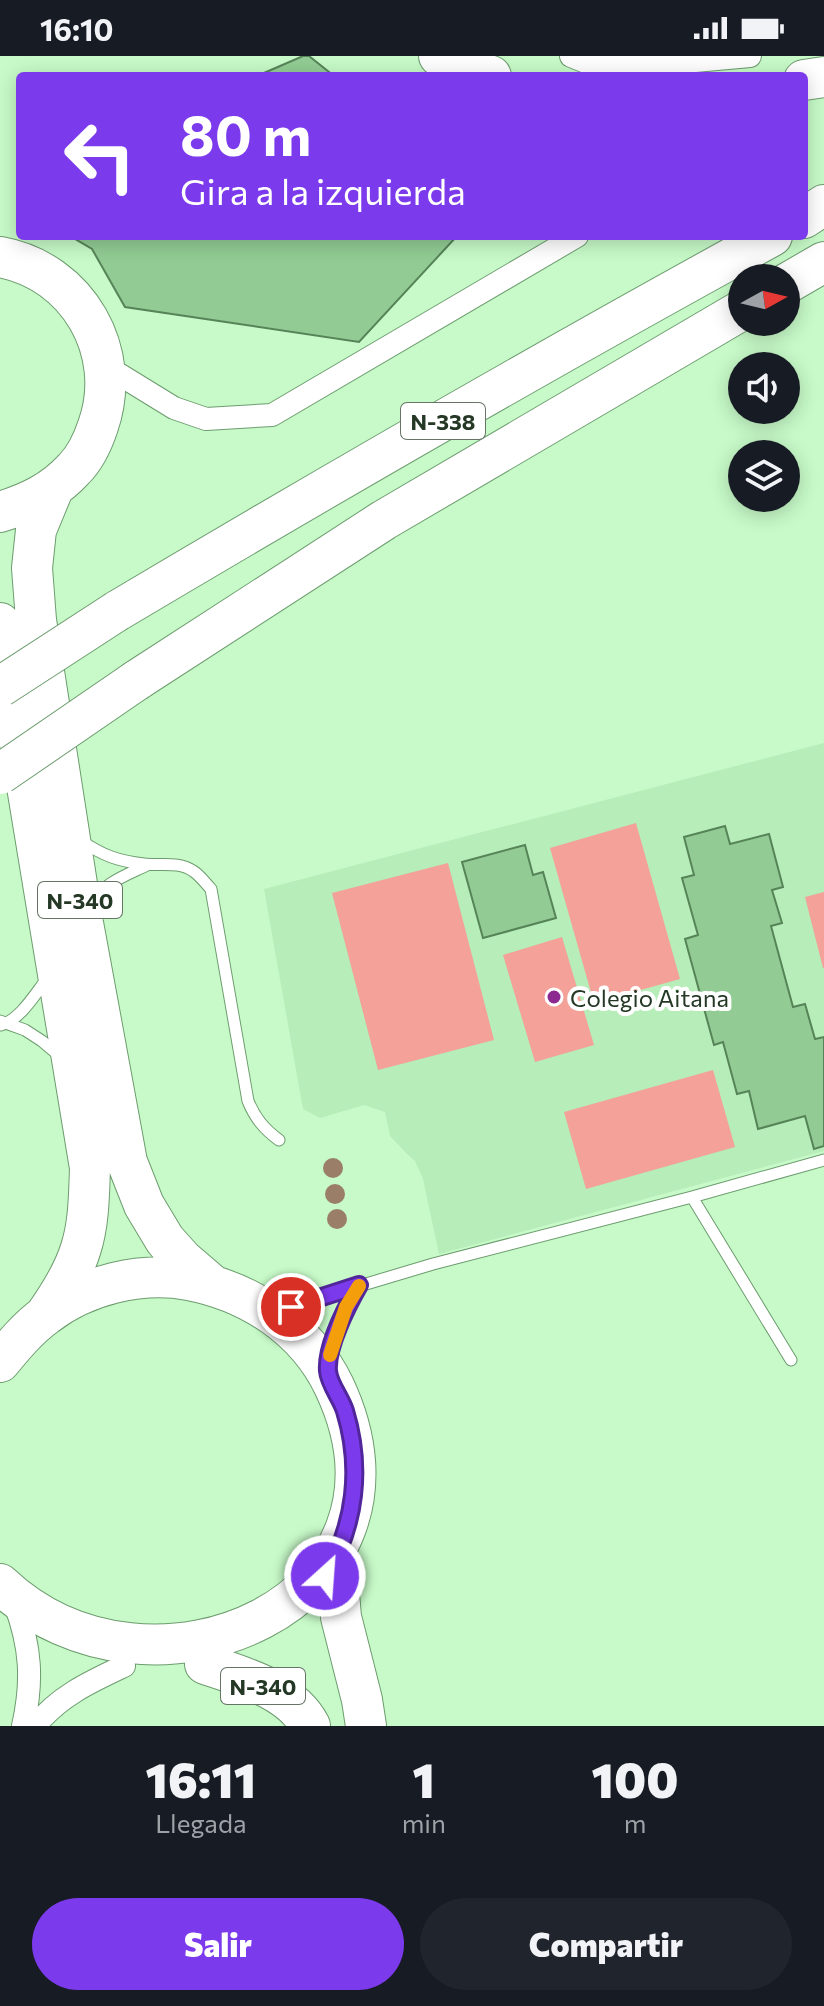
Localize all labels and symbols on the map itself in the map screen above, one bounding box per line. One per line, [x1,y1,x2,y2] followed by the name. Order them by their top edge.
[728,264,800,336] north arrow
[401,403,485,439] road number: N-338
[38,882,122,918] road number: N-340
[570,983,729,1012] place label: Colegio Aitana
[545,988,563,1006] marker: Colegio Aitana
[257,1273,325,1341] pin
[283,1534,367,1618] position arrow
[221,1668,305,1704] road number: N-340

